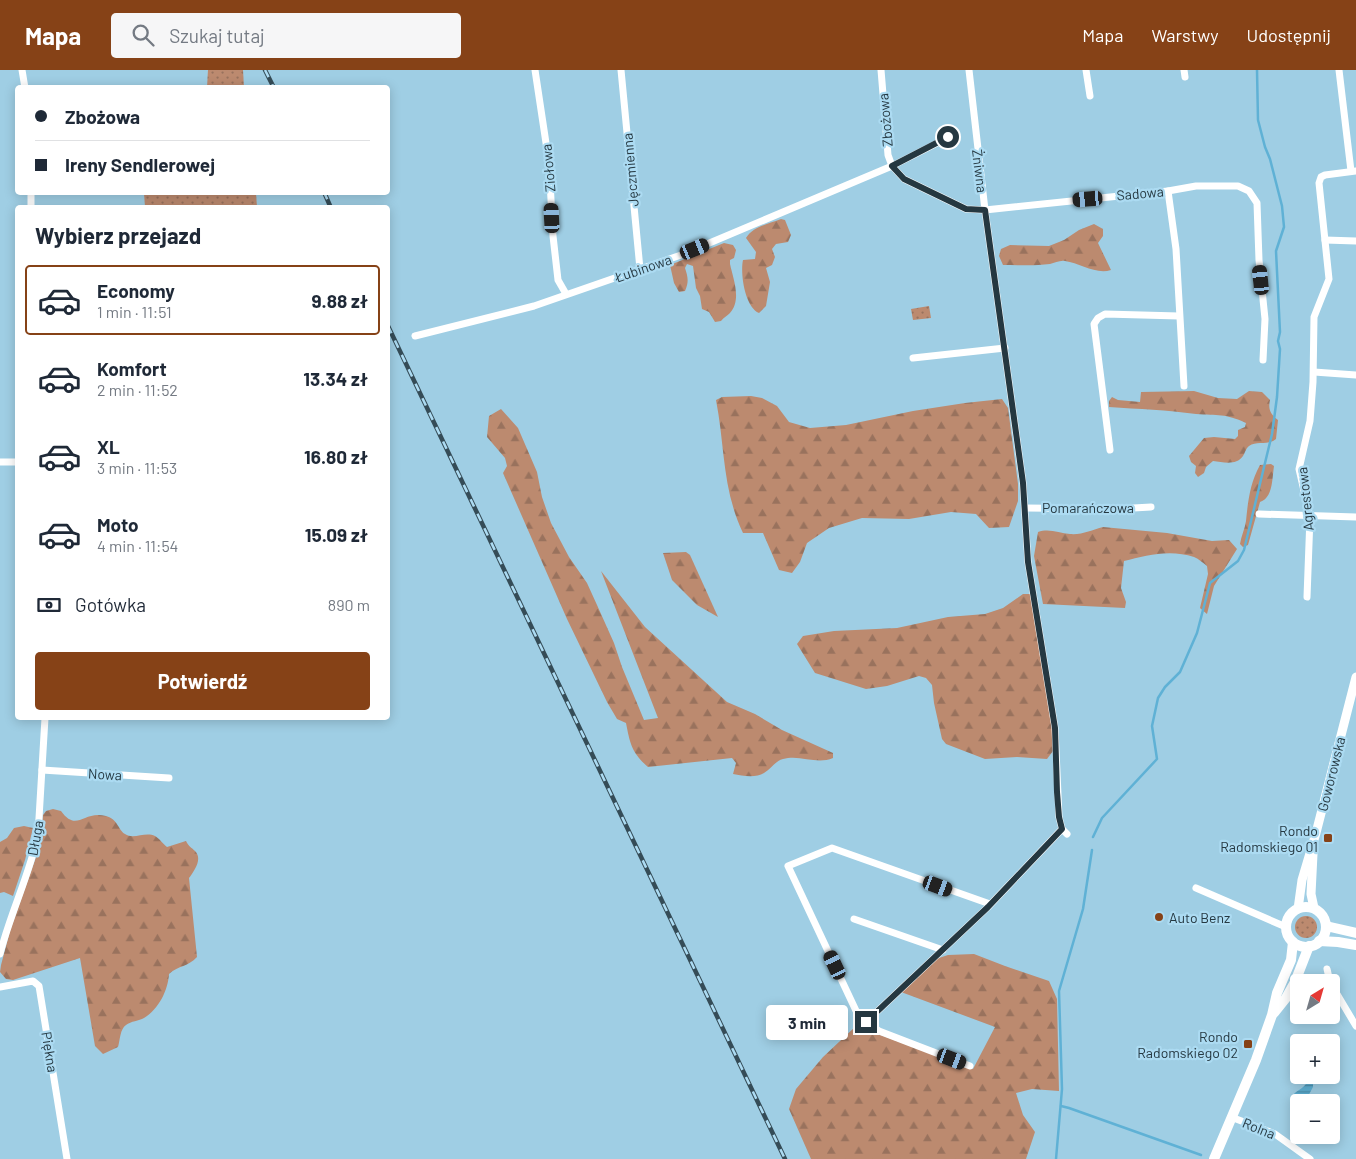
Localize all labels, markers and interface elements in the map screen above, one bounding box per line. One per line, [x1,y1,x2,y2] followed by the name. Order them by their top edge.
[111,13,461,58] search box
[25,21,81,50] text: Mapa
[129,21,157,49] icon: search
[169,24,265,47] text: Szukaj tutaj
[1082,24,1123,46] text: Mapa
[1151,24,1219,46] text: Warstwy
[1247,24,1331,46] text: Udostępnij
[874,93,896,147] street label: Zbożowa
[65,105,140,128] text: Zbożowa
[937,126,959,148] route start
[618,132,642,208] street label: Jęczmienna
[537,143,559,193] street label: Ziołowa
[969,148,991,194] street label: Żniwna
[65,153,215,176] text: Ireny Sendlerowej
[1116,182,1164,204] street label: Sadowa
[1072,190,1103,208] car
[543,203,560,233] car
[35,222,201,248] text: Wybierz przejazd
[678,236,711,262] car
[611,250,674,286] street label: Łubinowa
[1251,264,1270,296] car
[37,278,82,323] icon: car
[97,279,175,302] text: Economy
[311,289,368,312] text: 9.88 zł
[97,302,172,321] text: 1 min · 11:51
[37,356,82,401] icon: car
[97,357,167,380] text: Komfort
[303,367,368,390] text: 13.34 zł
[97,380,178,399] text: 2 min · 11:52
[37,434,82,479] icon: car
[97,435,120,458] text: XL
[304,445,368,468] text: 16.80 zł
[97,458,177,477] text: 3 min · 11:53
[1293,466,1317,532] street label: Agrestowa
[1042,499,1134,516] street label: Pomarańczowa
[37,512,82,557] icon: car
[97,513,139,536] text: Moto
[305,523,368,546] text: 15.09 zł
[97,536,178,555] text: 4 min · 11:54
[35,591,63,619] icon: cash
[75,593,146,616] text: Gotówka
[328,595,370,614] text: 890 m
[35,652,370,710] button: Potwierdź
[1314,735,1348,813] street label: Goworowska
[88,765,122,783] street label: Nowa
[24,819,46,857] street label: Długa
[1220,822,1318,855] place label: Rondo Radomskiego 01
[1322,832,1334,844] marker: Rondo Radomskiego 01
[921,874,954,898] car
[1169,909,1230,926] place label: Auto Benz
[1153,911,1165,923] marker: Auto Benz
[821,948,848,982] car
[1290,974,1340,1024] north arrow
[1290,974,1340,1144] map controls
[766,1004,848,1040] callout: 3 min
[855,1011,877,1033] route end
[788,1013,826,1032] text: 3 min
[1137,1028,1238,1061] place label: Rondo Radomskiego 02
[38,1030,62,1074] street label: Piękna
[1290,1034,1340,1084] button: +
[1242,1038,1254,1050] marker: Rondo Radomskiego 02
[935,1047,968,1071] car
[1290,1094,1340,1144] button: −
[1240,1114,1278,1142] street label: Rolna

